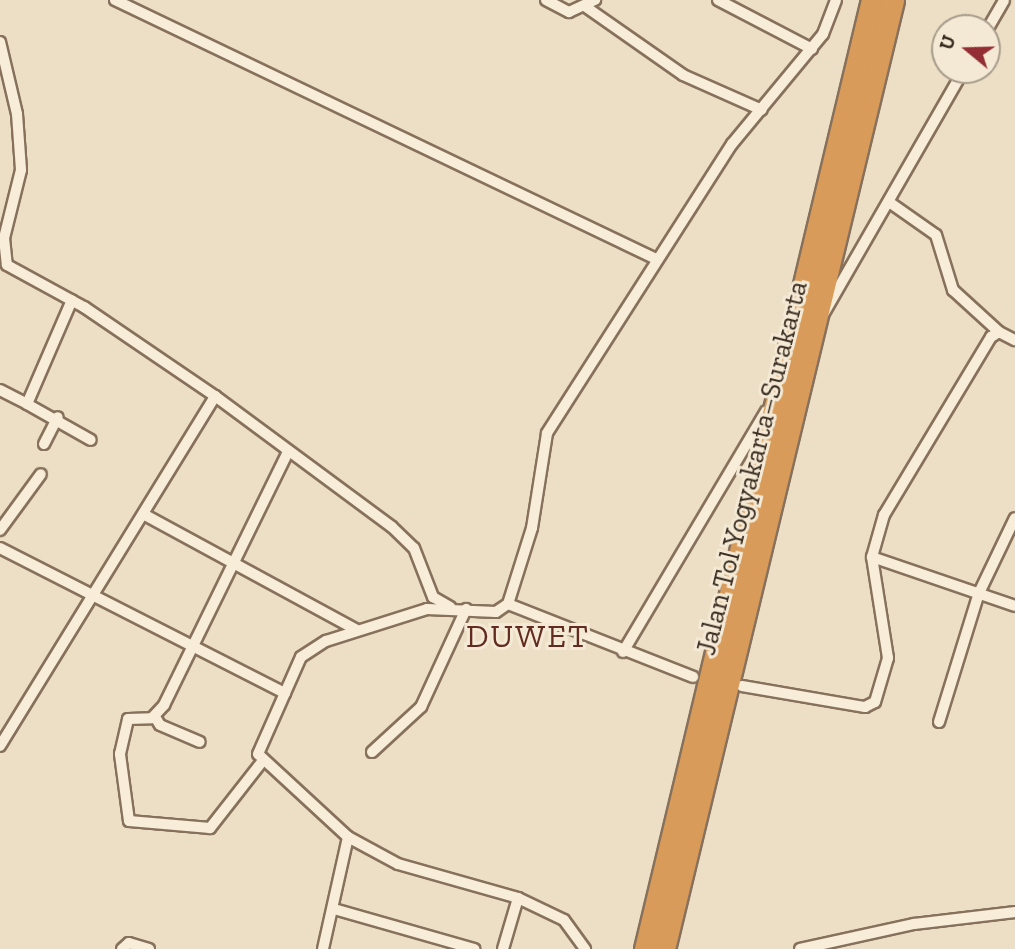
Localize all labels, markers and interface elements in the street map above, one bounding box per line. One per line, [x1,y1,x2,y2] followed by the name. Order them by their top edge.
[931,14,1001,84] north arrow
[934,32,961,53] text: U
[689,277,815,659] street label: Jalan Tol Yogyakarta–Surakarta
[467,617,589,655] district label: DUWET

